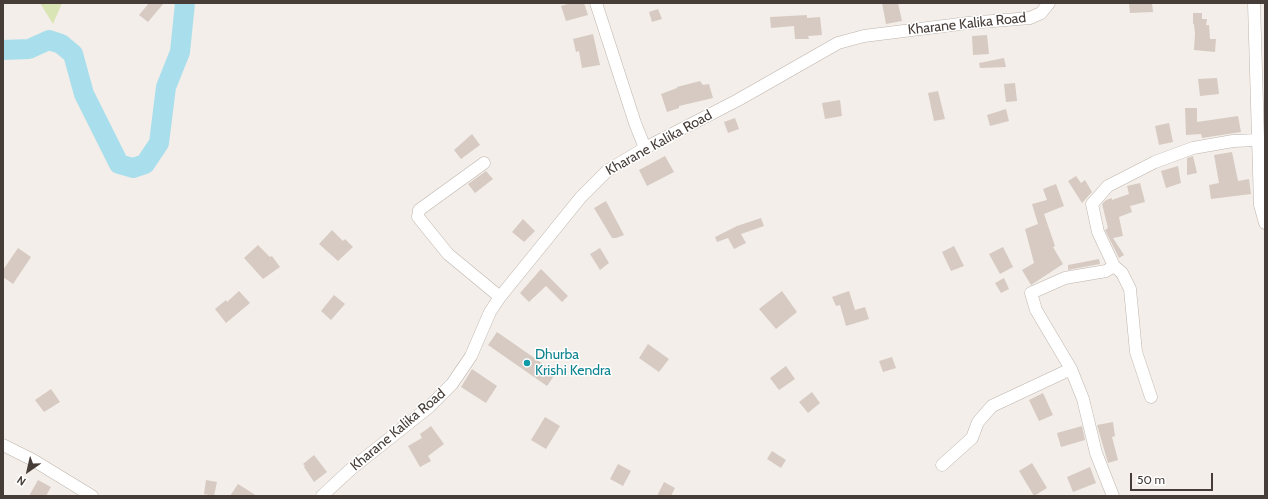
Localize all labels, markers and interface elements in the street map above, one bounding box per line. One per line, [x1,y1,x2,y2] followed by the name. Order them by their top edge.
[907,9,1027,39] street label: Kharane Kalika Road
[603,107,715,179] street label: Kharane Kalika Road
[535,347,611,380] place label: Dhurba Krishi Kendra
[522,358,532,368] marker: Dhurba Krishi Kendra
[347,385,449,475] street label: Kharane Kalika Road
[8,451,48,491] north arrow
[1132,465,1215,491] scale bar
[1137,472,1165,487] text: 50 m
[14,473,28,489] text: N

